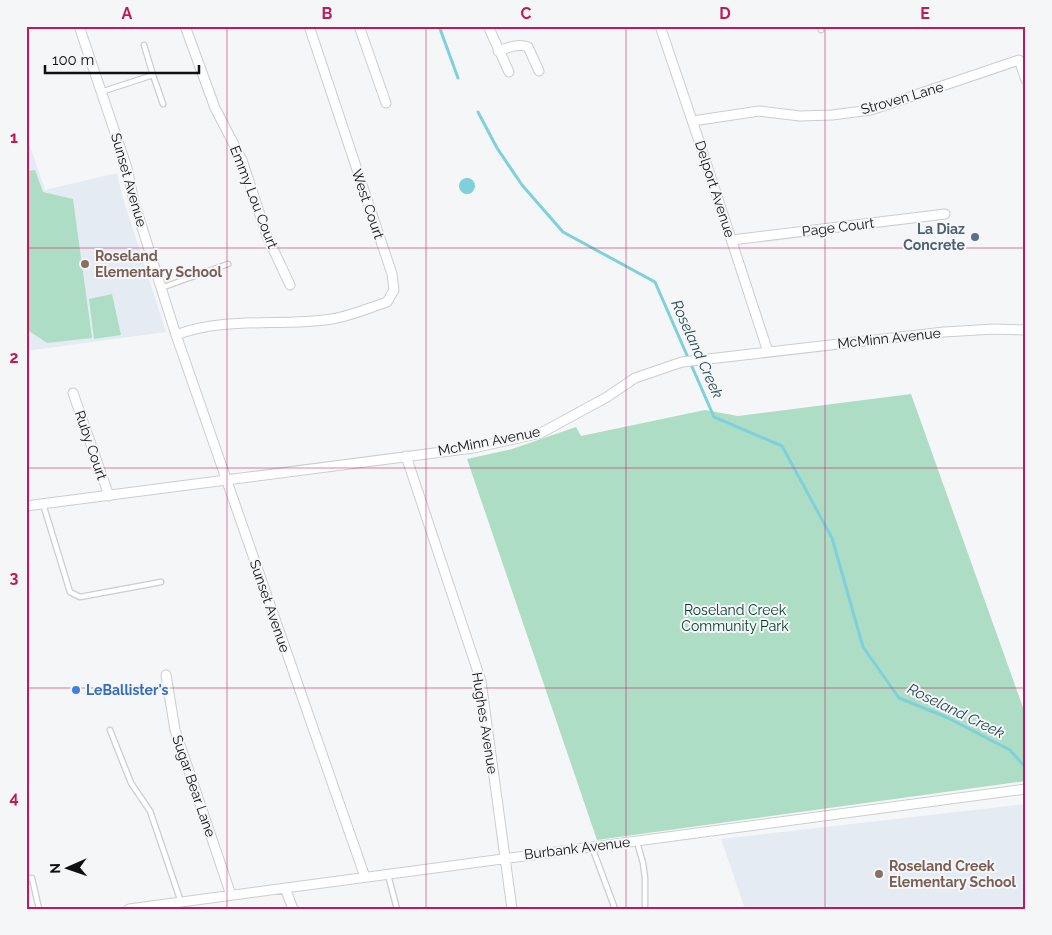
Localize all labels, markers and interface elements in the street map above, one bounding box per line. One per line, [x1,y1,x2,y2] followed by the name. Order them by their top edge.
[122,4,133,23] text: A
[322,4,333,23] text: B
[521,4,532,23] text: C
[719,4,731,23] text: D
[920,4,930,23] text: E
[45,42,199,74] scale bar
[52,51,94,69] text: 100 m
[859,79,945,117] street label: Stroven Lane
[10,128,18,147] text: 1
[108,131,150,229] street label: Sunset Avenue
[692,139,738,239] street label: Delport Avenue
[227,143,281,251] street label: Emmy Lou Court
[349,167,388,241] street label: West Court
[801,215,875,239] street label: Page Court
[903,221,966,253] place label: La Diaz Concrete
[969,231,981,243] marker: La Diaz Concrete
[95,248,223,280] place label: Roseland Elementary School
[79,258,91,270] marker: Roseland Elementary School
[667,297,727,401] water label: Roseland Creek
[837,325,941,351] street label: McMinn Avenue
[9,348,19,367] text: 2
[72,408,110,482] street label: Ruby Court
[437,423,541,459] street label: McMinn Avenue
[247,558,293,654] street label: Sunset Avenue
[10,568,19,587] text: 3
[681,602,789,634] park label: Roseland Creek Community Park
[469,671,501,775] street label: Hughes Avenue
[905,680,1007,742] water label: Roseland Creek
[86,682,169,698] place label: LeBallister's
[70,684,82,696] marker: LeBallister's
[169,733,219,839] street label: Sugar Bear Lane
[9,788,19,807] text: 4
[523,834,631,862] street label: Burbank Avenue
[42,842,92,892] north arrow
[889,858,1017,890] place label: Roseland Creek Elementary School
[47,863,63,874] text: N
[873,868,885,880] marker: Roseland Creek Elementary School

